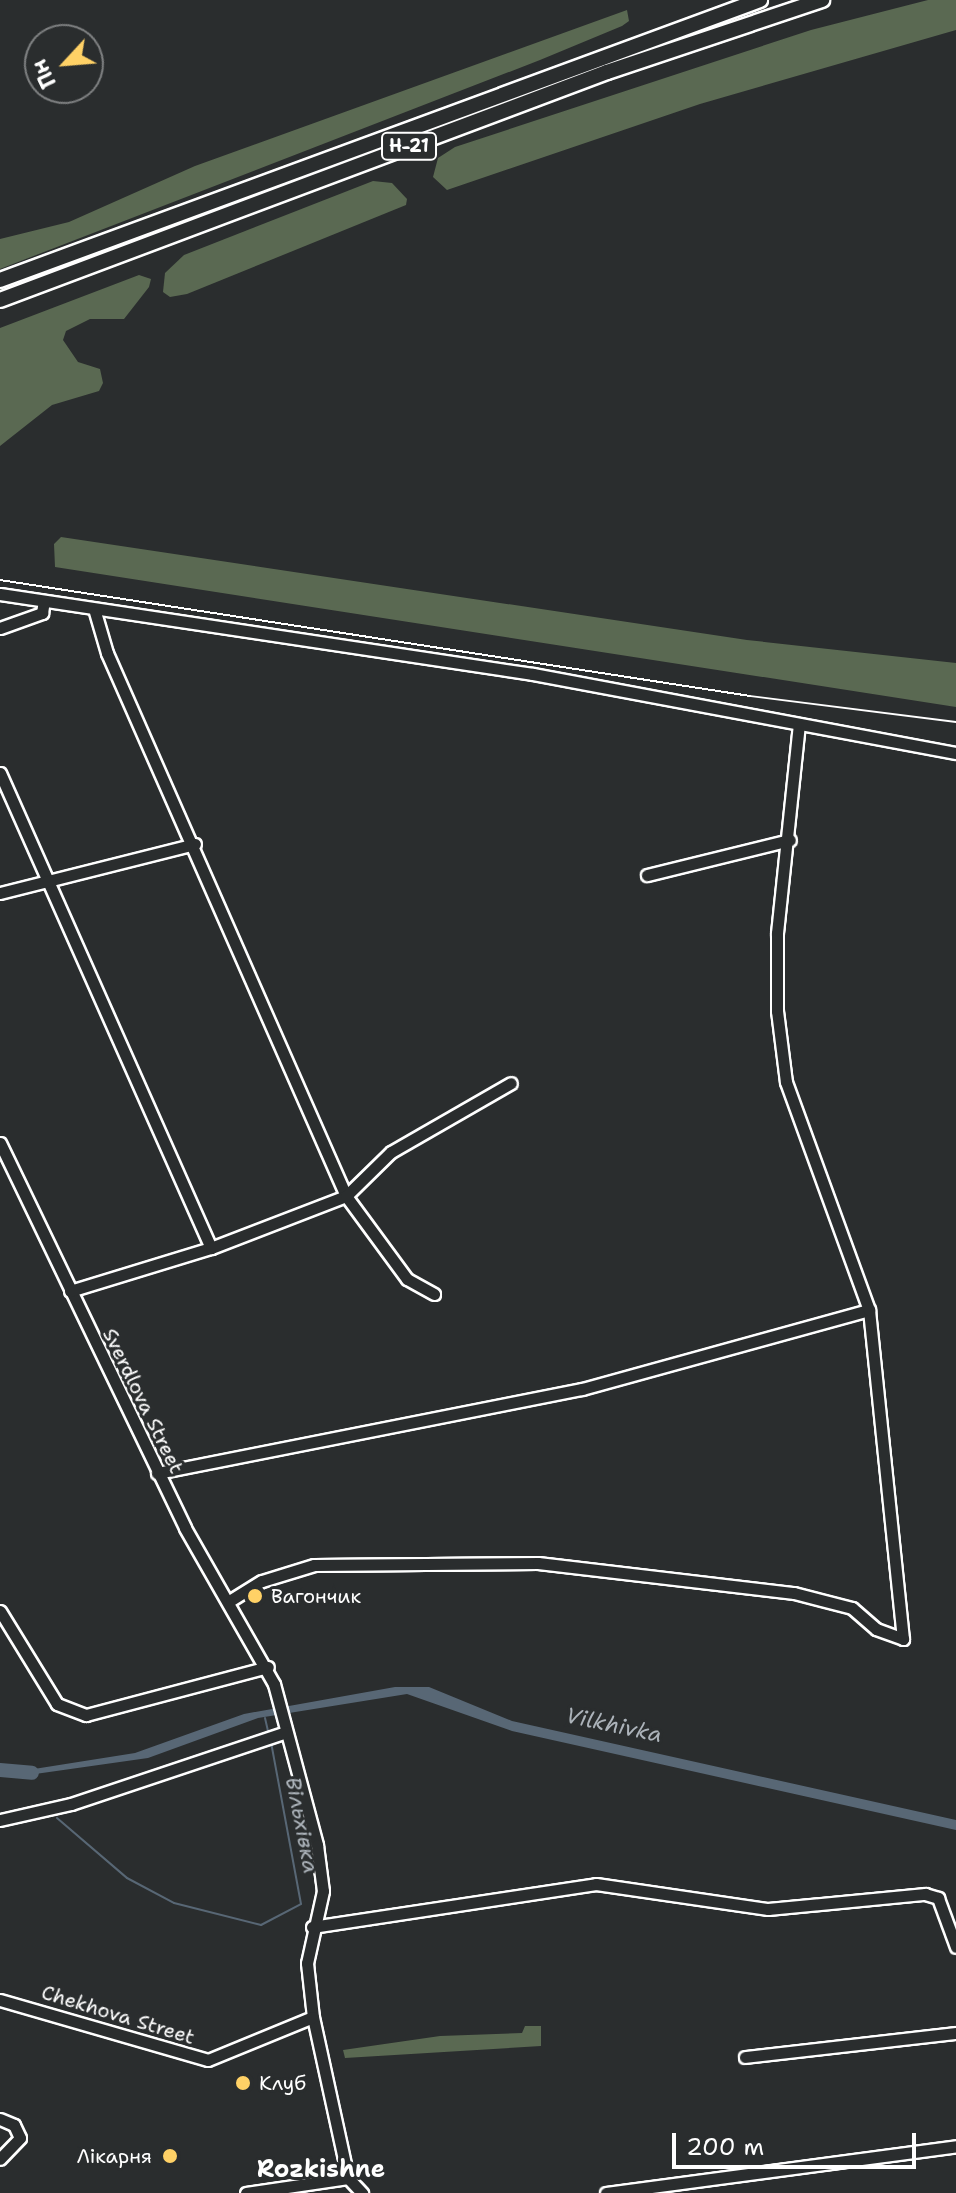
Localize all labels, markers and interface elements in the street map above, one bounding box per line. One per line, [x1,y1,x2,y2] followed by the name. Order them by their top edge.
[24,24,104,104] north arrow
[24,54,63,93] text: Пн
[381,132,437,160] road number: Н-21
[97,1324,189,1478] street label: Sverdlova Street
[271,1584,361,1608] place label: Вагончик
[246,1587,264,1605] marker: Вагончик
[563,1702,665,1748] water label: Vilkhivka
[280,1775,324,1875] water label: Вільхівка
[39,1980,197,2050] street label: Chekhova Street
[259,2071,306,2095] place label: Клуб
[234,2074,252,2092] marker: Клуб
[676,2117,920,2167] scale bar
[686,2131,764,2163] text: 200 m
[77,2144,152,2168] place label: Лікарня
[159,2145,181,2167] marker: Лікарня
[257,2156,385,2184] district label: Rozkishne

